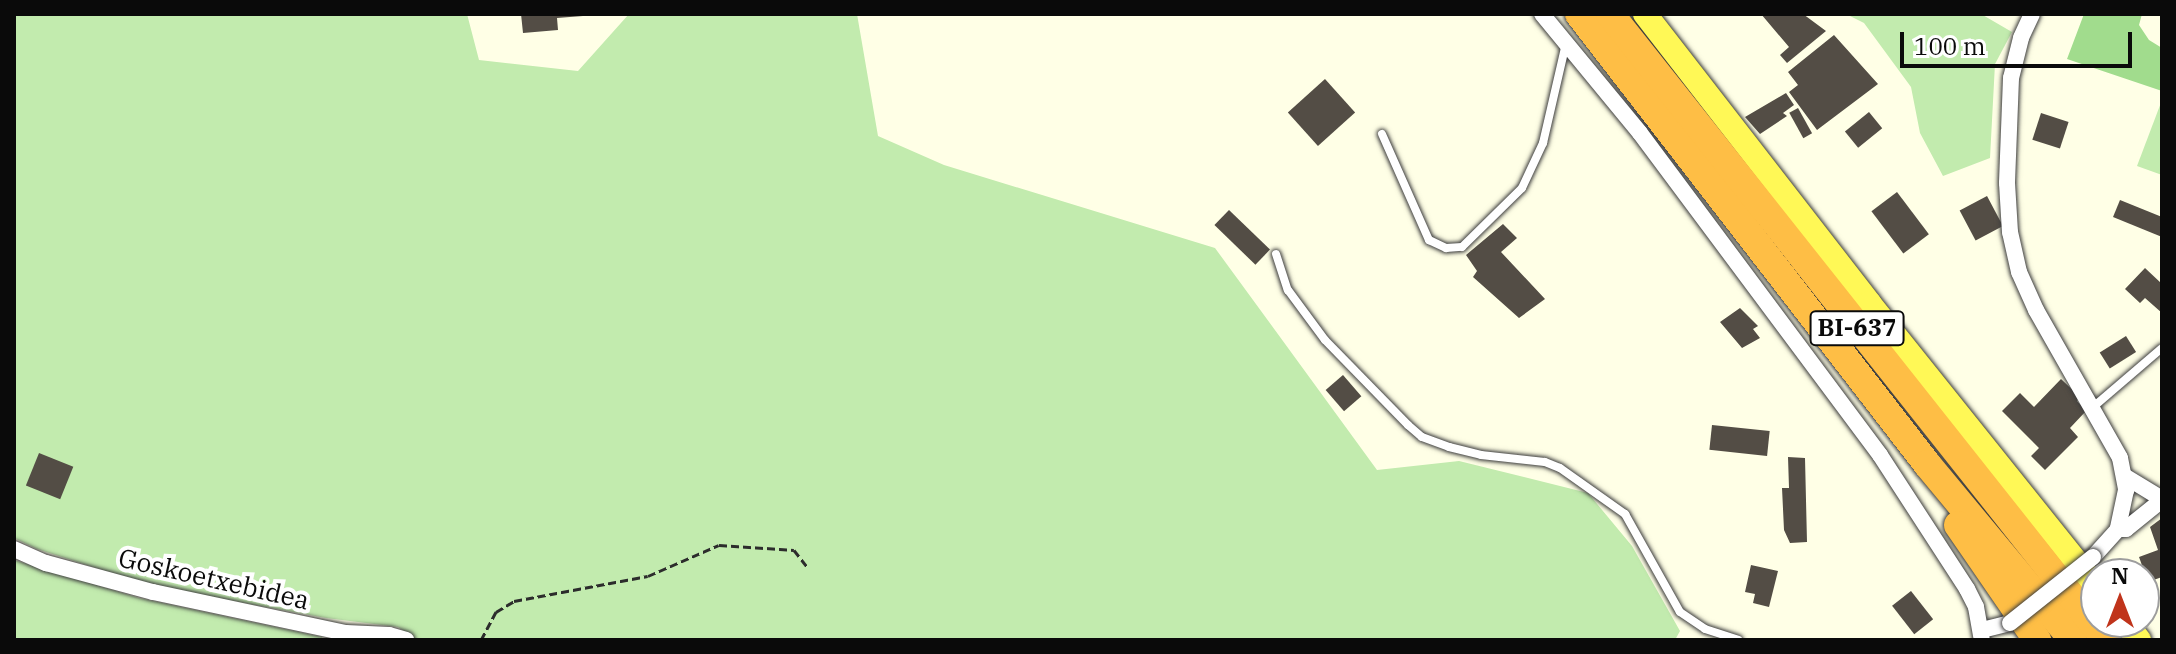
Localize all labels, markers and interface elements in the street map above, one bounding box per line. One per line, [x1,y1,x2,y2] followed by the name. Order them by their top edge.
[1904,16,2136,66] scale bar
[1914,30,1986,62] text: 100 m
[1809,308,1905,348] road number: BI-637
[116,542,312,616] street label: Goskoetxebidea
[2080,558,2160,638] north arrow
[2111,561,2129,590] text: N

